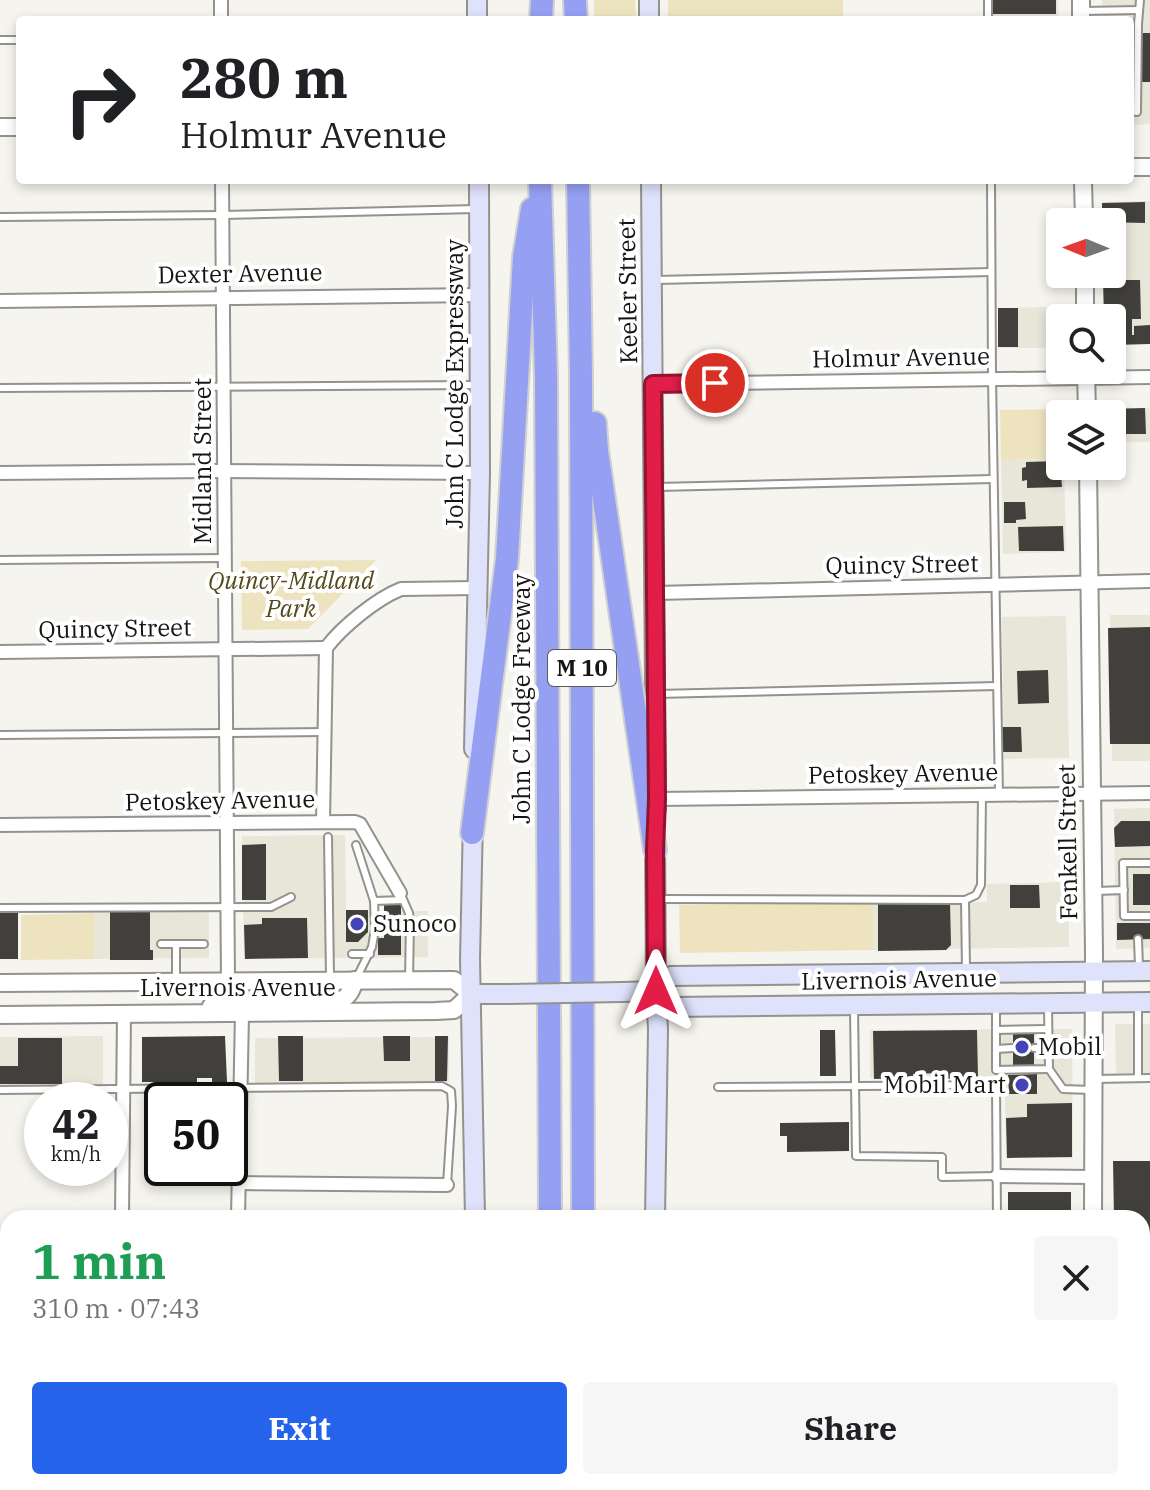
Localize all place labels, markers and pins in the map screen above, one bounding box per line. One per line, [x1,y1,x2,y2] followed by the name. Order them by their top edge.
[681,349,749,417] pin
[373,907,457,939] place label: Sunoco
[348,915,366,933] marker: Sunoco
[1038,1030,1102,1062] place label: Mobil
[1013,1038,1031,1056] marker: Mobil
[883,1068,1006,1100] place label: Mobil Mart
[1013,1076,1031,1094] marker: Mobil Mart

